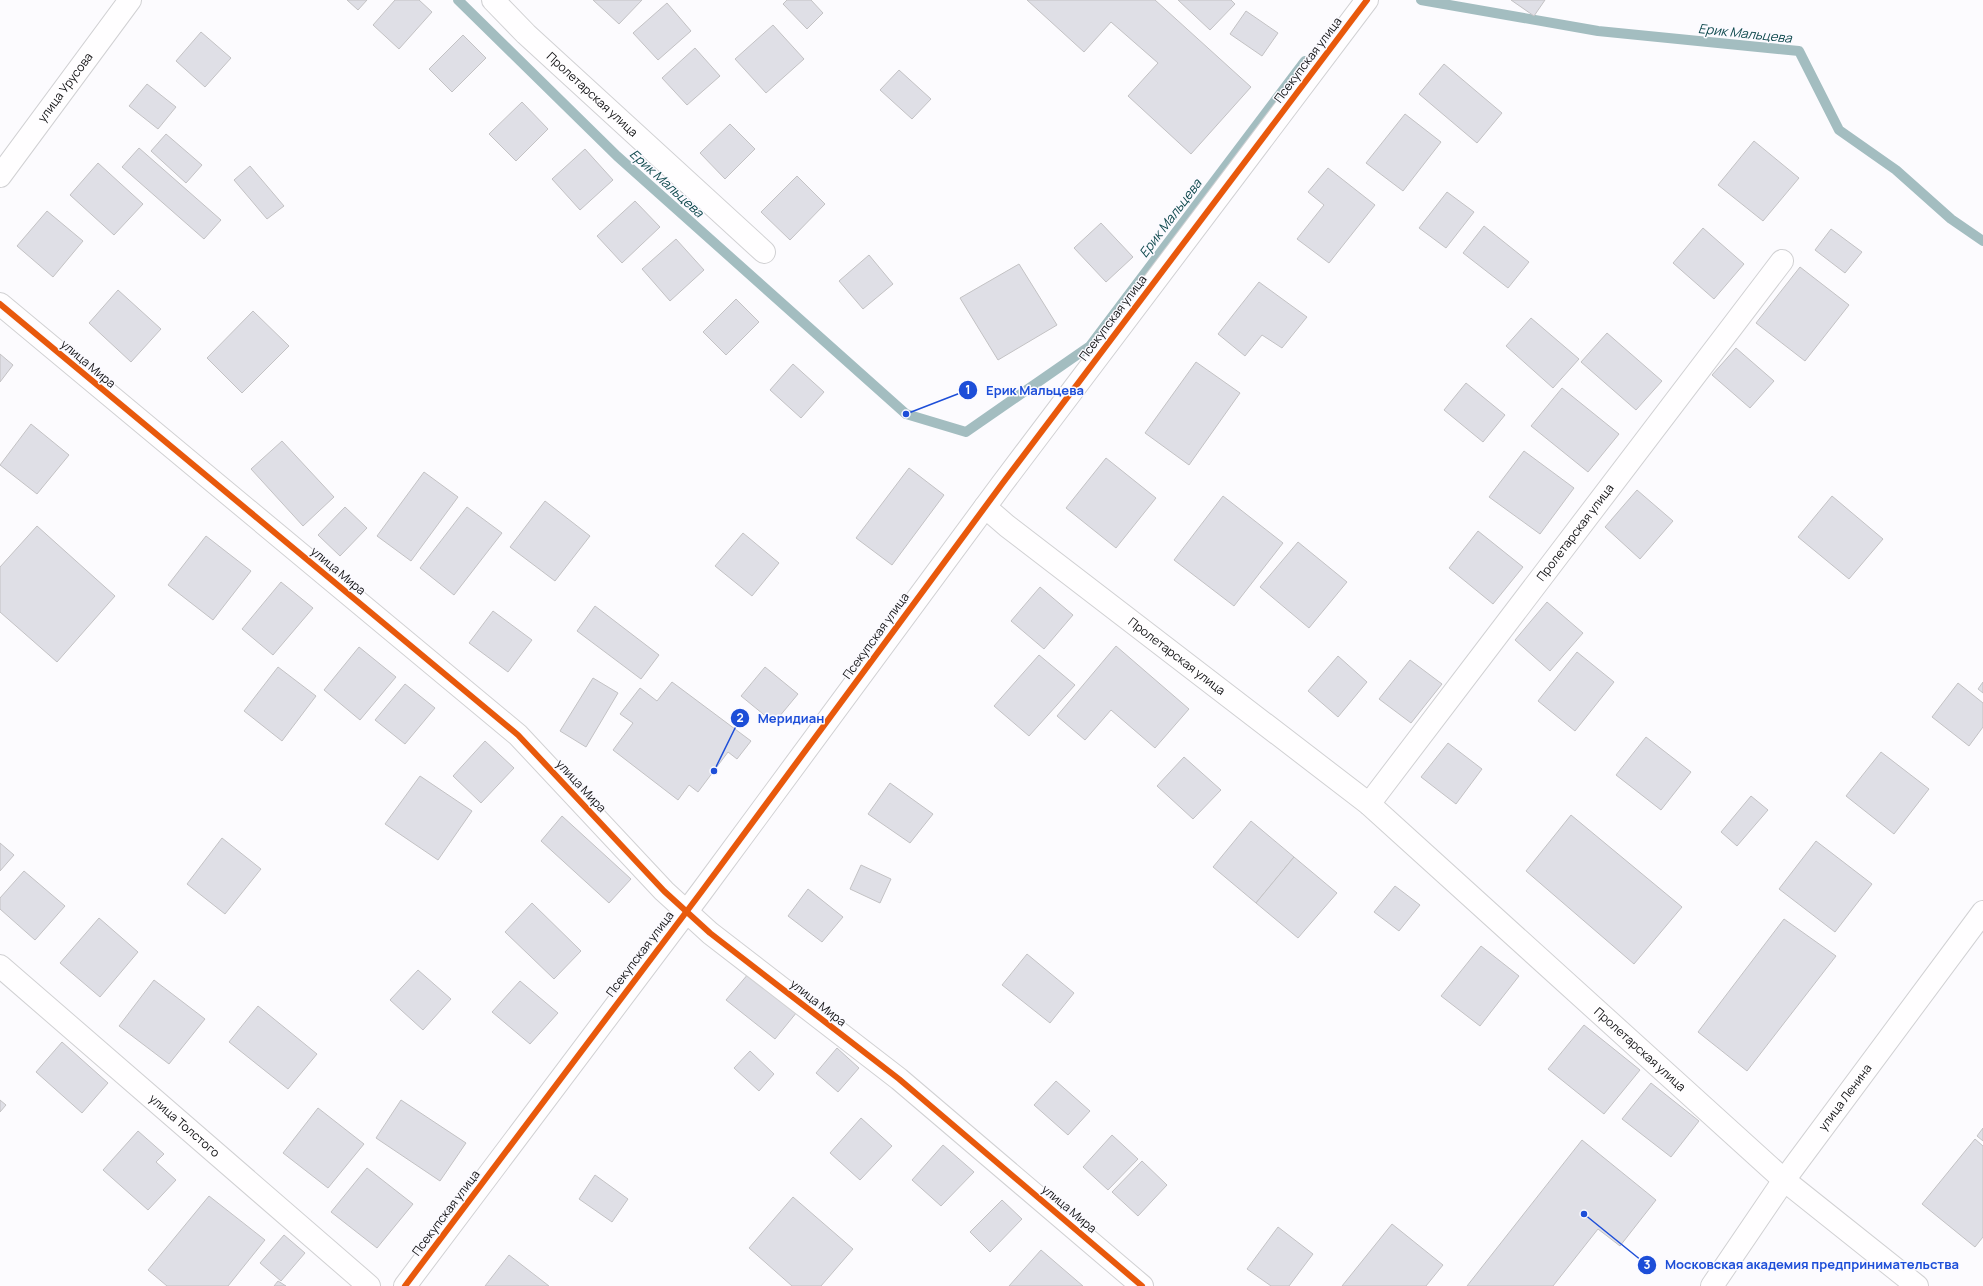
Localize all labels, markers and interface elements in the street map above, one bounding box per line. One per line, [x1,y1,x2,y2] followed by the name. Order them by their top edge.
[1270,13,1345,106] street label: Псекупская улица
[1697,19,1793,47] water label: Ерик Мальцева
[543,48,642,140] street label: Пролетарская улица
[33,49,96,126] street label: улица Урусова
[626,145,708,222] water label: Ерик Мальцева
[1135,175,1206,261] water label: Ерик Мальцева
[1075,271,1150,364] street label: Псекупская улица
[57,336,119,392] street label: улица Мира
[958,378,1092,403] callout: Ерик Мальцева
[965,381,971,398] text: 1
[986,381,1084,399] text: Ерик Мальцева
[1532,480,1618,584] street label: Пролетарская улица
[307,543,369,599] street label: улица Мира
[838,589,913,682] street label: Псекупская улица
[1125,613,1229,699] street label: Пролетарская улица
[730,706,833,731] callout: Меридиан
[736,709,744,726] text: 2
[758,709,824,727] text: Меридиан
[552,755,610,816] street label: улица Мира
[602,907,677,1000] street label: Псекупская улица
[787,975,850,1030] street label: улица Мира
[1591,1003,1690,1095] street label: Пролетарская улица
[1814,1060,1875,1134] street label: улица Ленина
[146,1090,224,1161] street label: улица Толстого
[408,1166,483,1259] street label: Псекупская улица
[1038,1181,1100,1237] street label: улица Мира
[1637,1252,1967,1277] callout: Московская академия предпринимательства
[1665,1255,1959,1273] text: Московская академия предпринимательства
[1644,1256,1651,1273] text: 3

